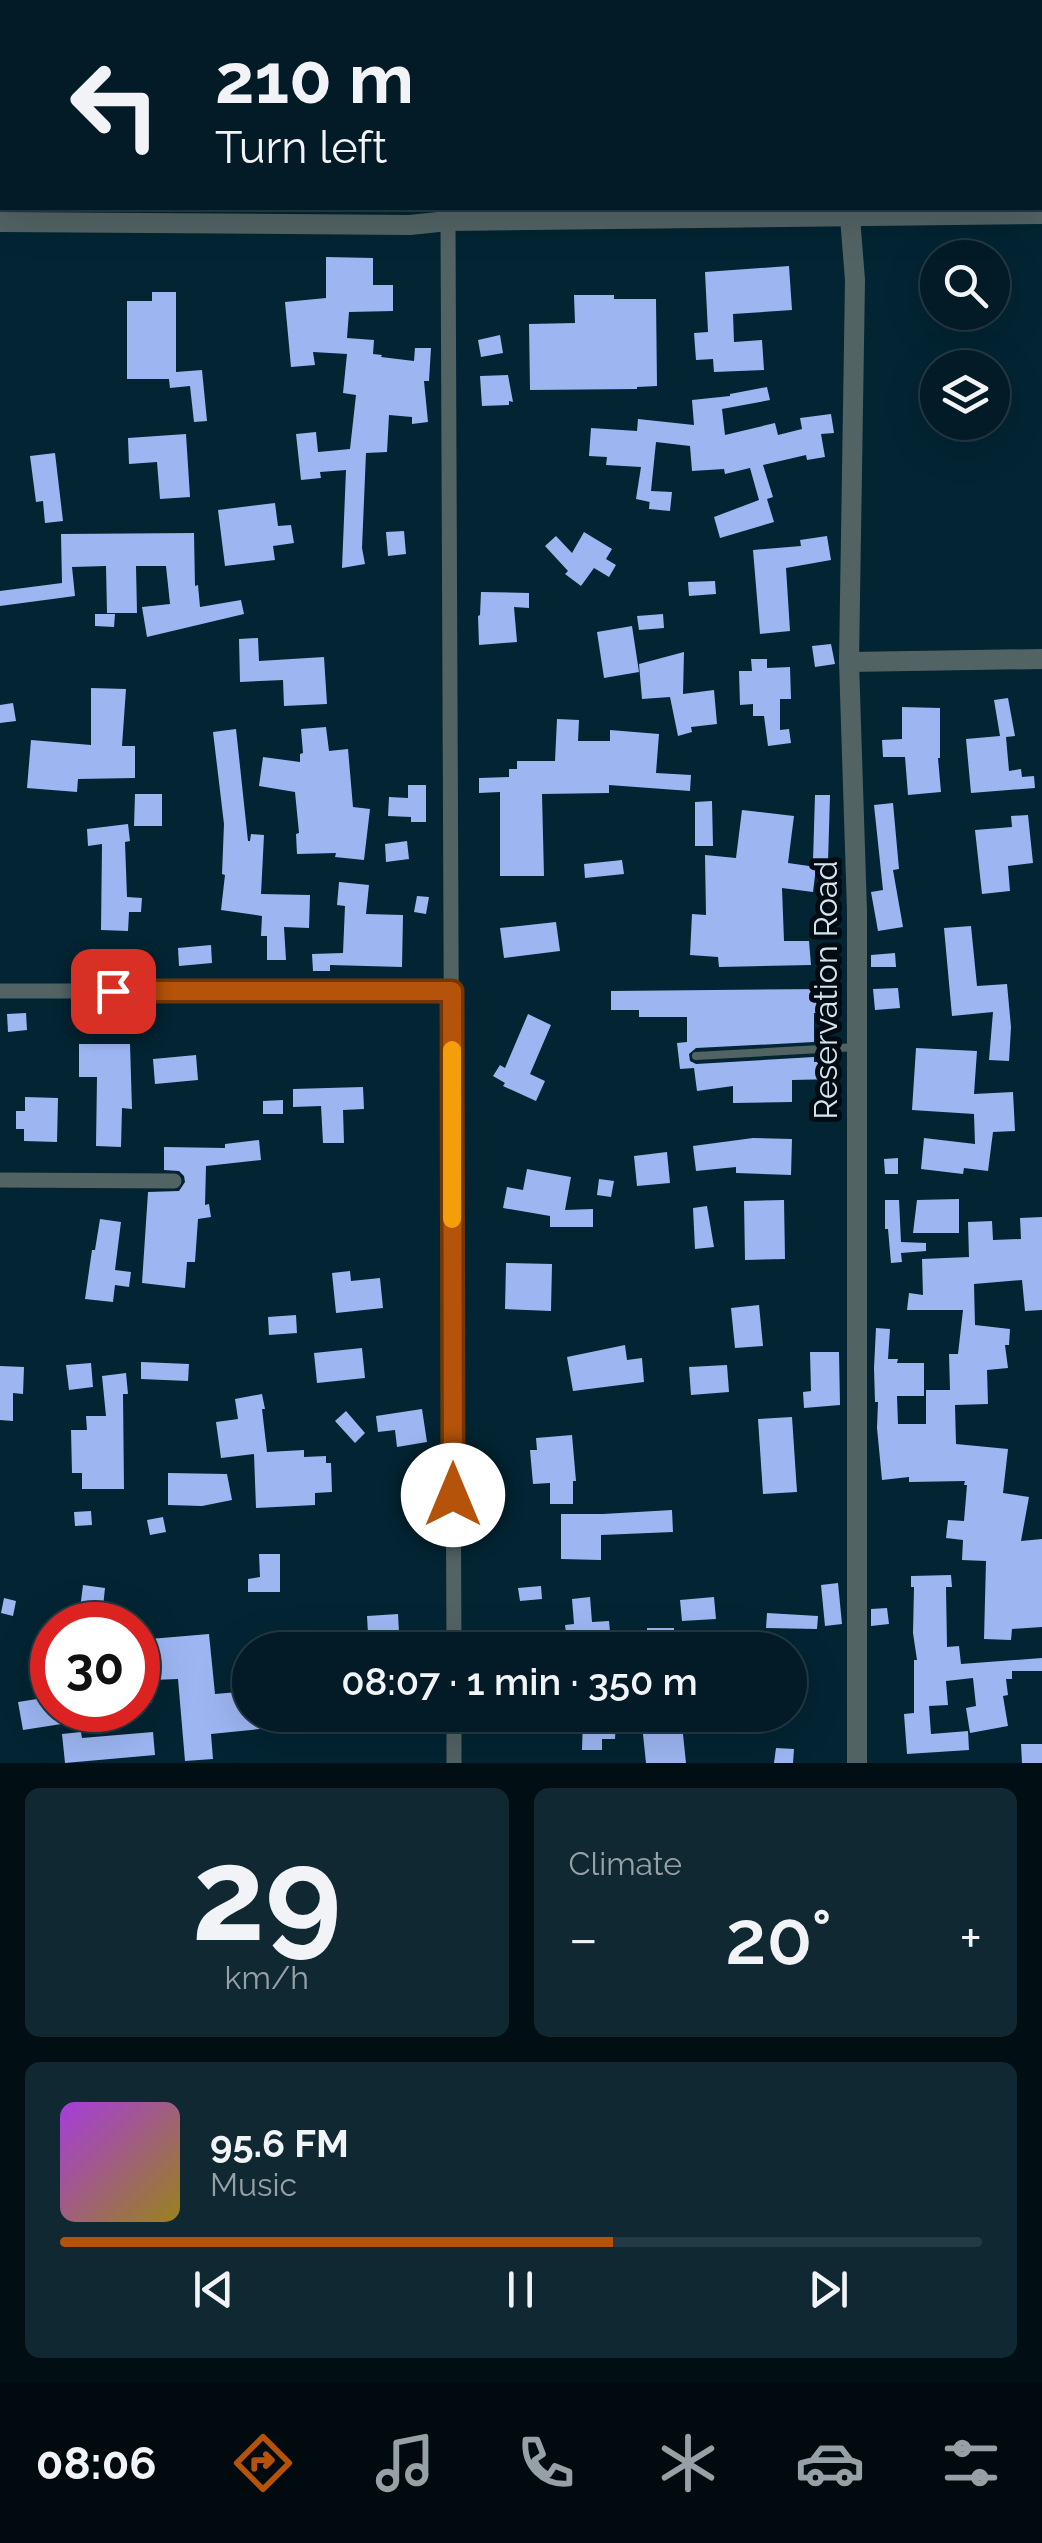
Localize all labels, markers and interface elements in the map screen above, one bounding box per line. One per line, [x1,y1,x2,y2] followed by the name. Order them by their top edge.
[215,37,414,119] text: 210 m
[50,40,180,170] icon: left
[215,121,387,174] text: Turn left
[920,240,1010,440] map controls
[920,240,1010,330] button: search
[920,350,1010,440] button: layers
[807,861,844,1119] street label: Reservation Road
[71,949,156,1034] pin
[86,964,141,1019] icon: arrive
[401,1443,505,1547] position arrow
[30,1602,160,1732] speed limit sign: 30
[341,1659,698,1704] text: 08:07 · 1 min · 350 m
[192,1818,342,1970] text: 29
[569,1845,682,1882] text: Climate
[725,1893,832,1982] text: 20°
[569,1906,598,1971] text: −
[959,1906,982,1971] text: +
[225,1959,309,1996] text: km/h
[210,2121,349,2166] text: 95.6 FM
[210,2166,297,2203] text: Music
[186,2262,241,2317] icon: previous
[493,2262,548,2317] icon: pause
[801,2262,856,2317] icon: next
[228,2428,298,2498] icon: directions
[370,2428,440,2498] icon: music
[511,2428,581,2498] icon: phone
[653,2428,723,2498] icon: climate
[795,2428,865,2498] icon: car
[936,2428,1006,2498] icon: filters
[36,2437,157,2490] text: 08:06

